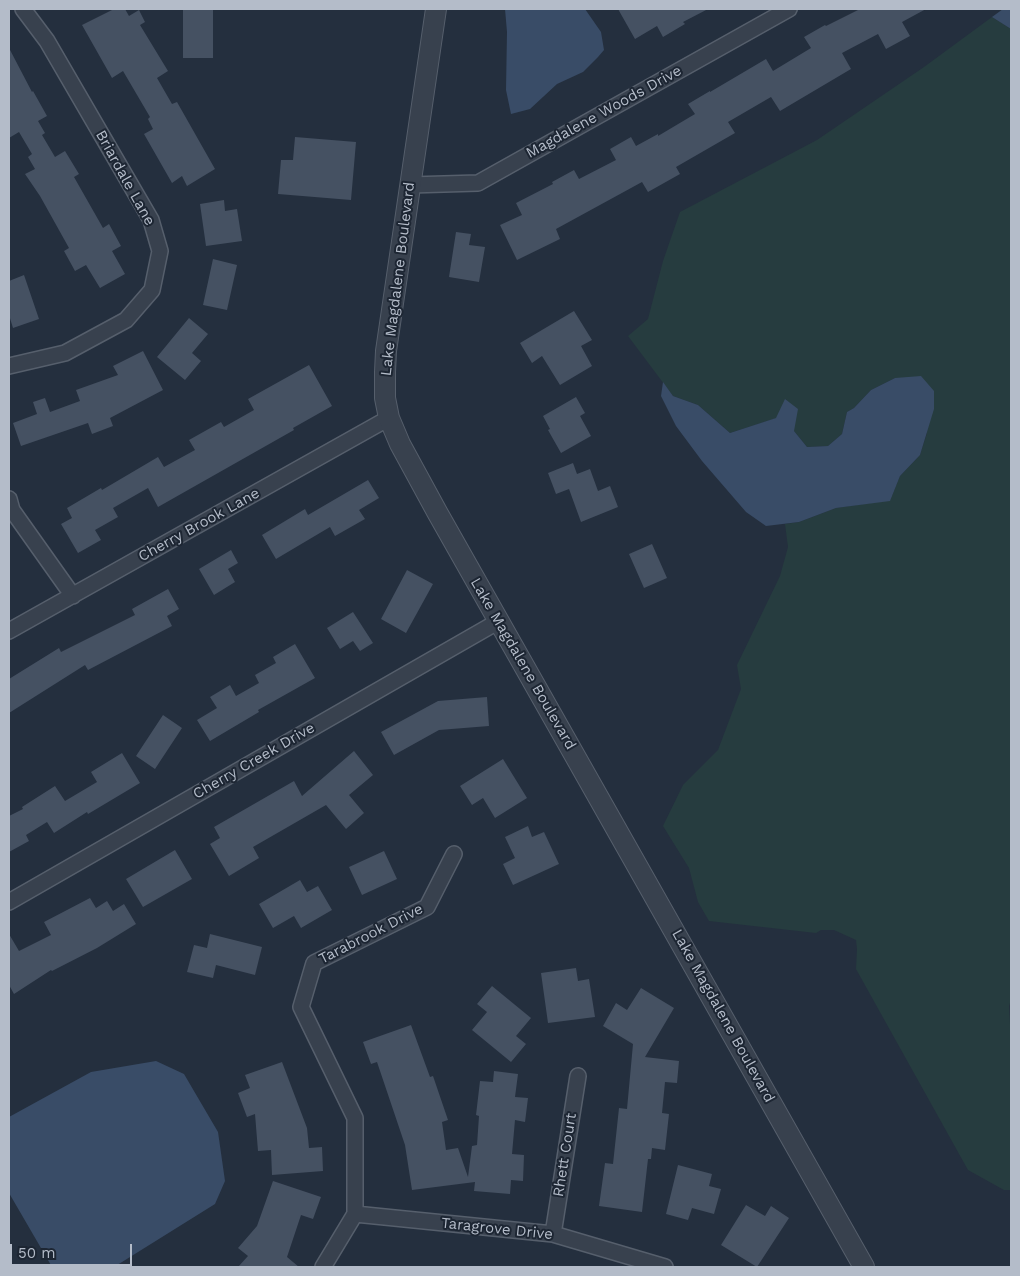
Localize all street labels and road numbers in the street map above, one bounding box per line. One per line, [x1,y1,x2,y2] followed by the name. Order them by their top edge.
[523,62,685,162] street label: Magdalene Woods Drive
[91,127,159,229] street label: Briardale Lane
[377,181,419,377] street label: Lake Magdalene Boulevard
[135,484,263,566] street label: Cherry Brook Lane
[466,575,580,753] street label: Lake Magdalene Boulevard
[190,719,318,803] street label: Cherry Creek Drive
[316,900,426,968] street label: Tarabrook Drive
[668,926,778,1106] street label: Lake Magdalene Boulevard
[549,1112,581,1198] street label: Rhett Court
[440,1214,554,1244] street label: Taragrove Drive

